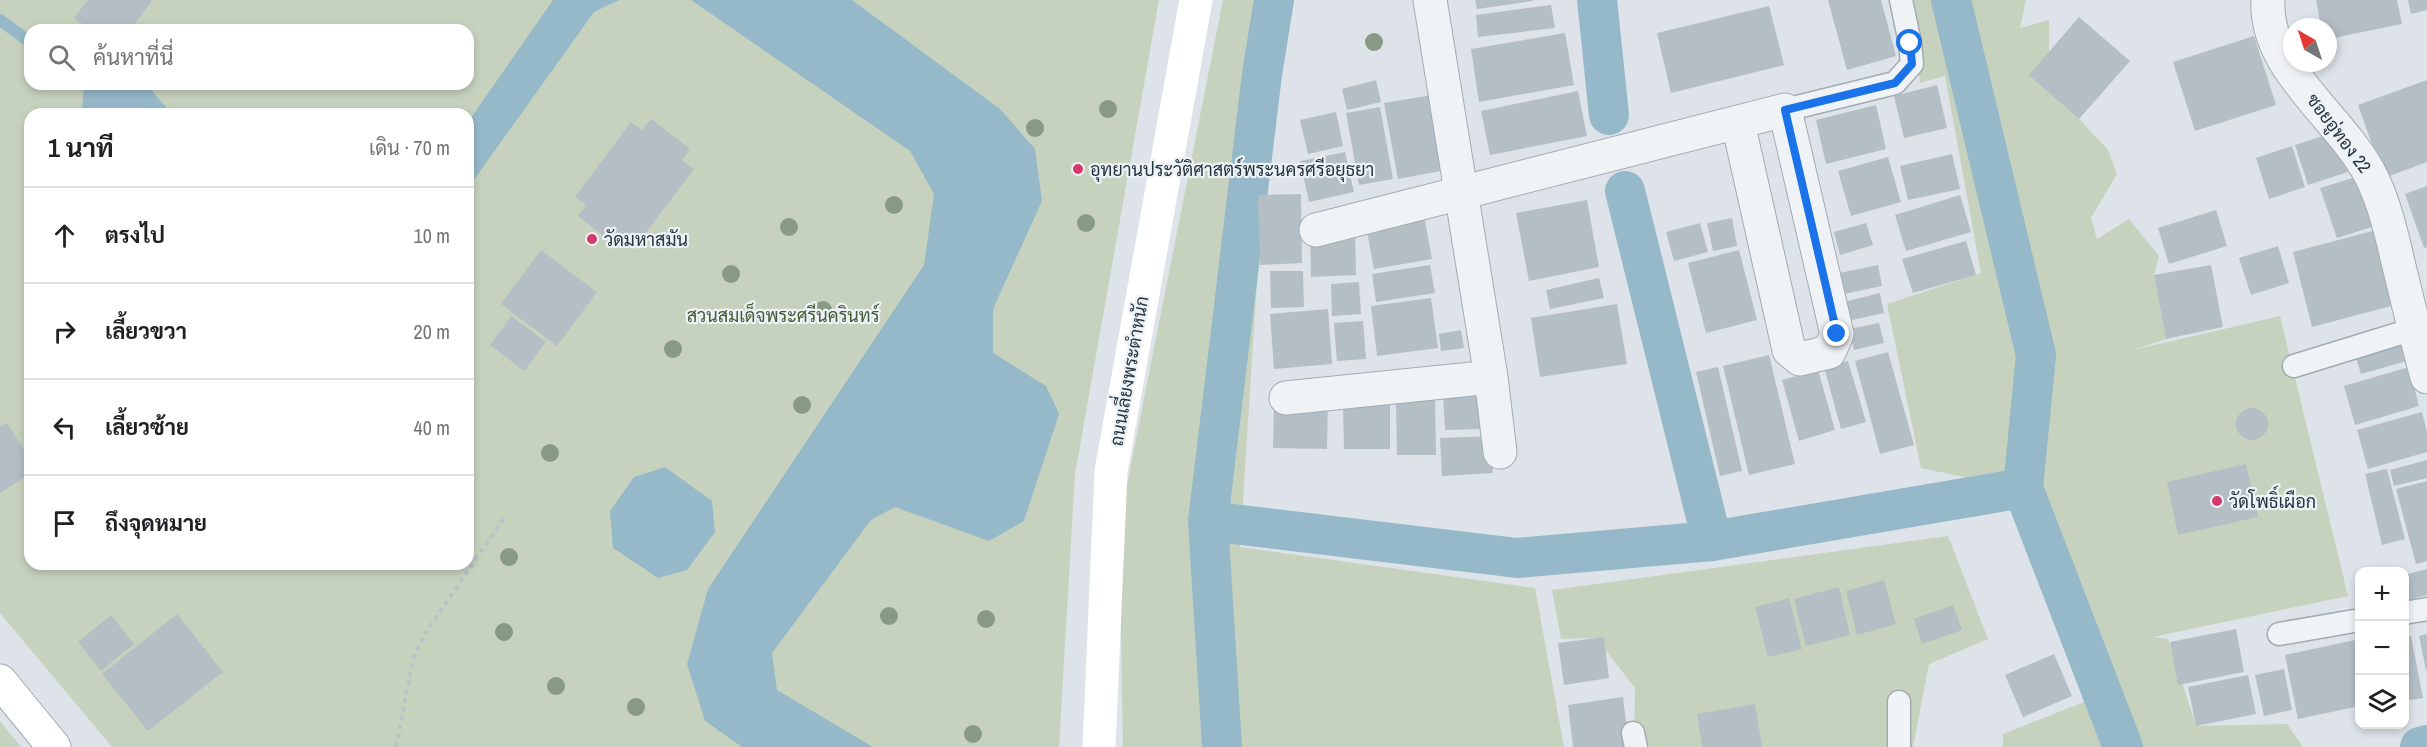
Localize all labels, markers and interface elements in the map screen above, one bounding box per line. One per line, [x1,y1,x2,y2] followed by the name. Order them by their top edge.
[2283,18,2337,72] north arrow
[24,24,474,90] search box
[1896,29,1922,55] route start
[45,41,78,74] icon: search
[93,42,173,72] text: ค้นหาที่นี่
[2300,88,2377,179] street label: ซอยอู่ทอง 22
[48,130,114,165] text: 1 นาที
[369,134,450,161] text: เดิน · 70 m
[1090,157,1374,182] place label: อุทยานประวัติศาสตร์พระนครศรีอยุธยา
[1071,162,1085,176] marker: อุทยานประวัติศาสตร์พระนครศรีอยุธยา
[48,219,81,252] icon: ahead
[105,220,165,250] text: ตรงไป
[414,222,450,249] text: 10 m
[604,227,688,252] place label: วัดมหาสมัน
[585,232,599,246] marker: วัดมหาสมัน
[1101,293,1155,448] street label: ถนนเลี่ยงพระตำหนัก
[687,302,880,328] park label: สวนสมเด็จพระศรีนครินทร์
[48,315,81,348] icon: right
[105,316,187,346] text: เลี้ยวขวา
[414,318,450,345] text: 20 m
[1823,320,1849,346] route end
[48,411,81,444] icon: left
[105,412,189,442] text: เลี้ยวซ้าย
[414,414,450,441] text: 40 m
[2229,485,2316,514] place label: วัดโพธิ์เผือก
[2210,494,2224,508] marker: วัดโพธิ์เผือก
[48,507,81,540] icon: arrive
[105,508,207,538] text: ถึงจุดหมาย
[2355,567,2409,729] map controls
[2355,567,2409,621] button: +
[2355,621,2409,675] button: −
[2355,675,2409,729] button: layers

